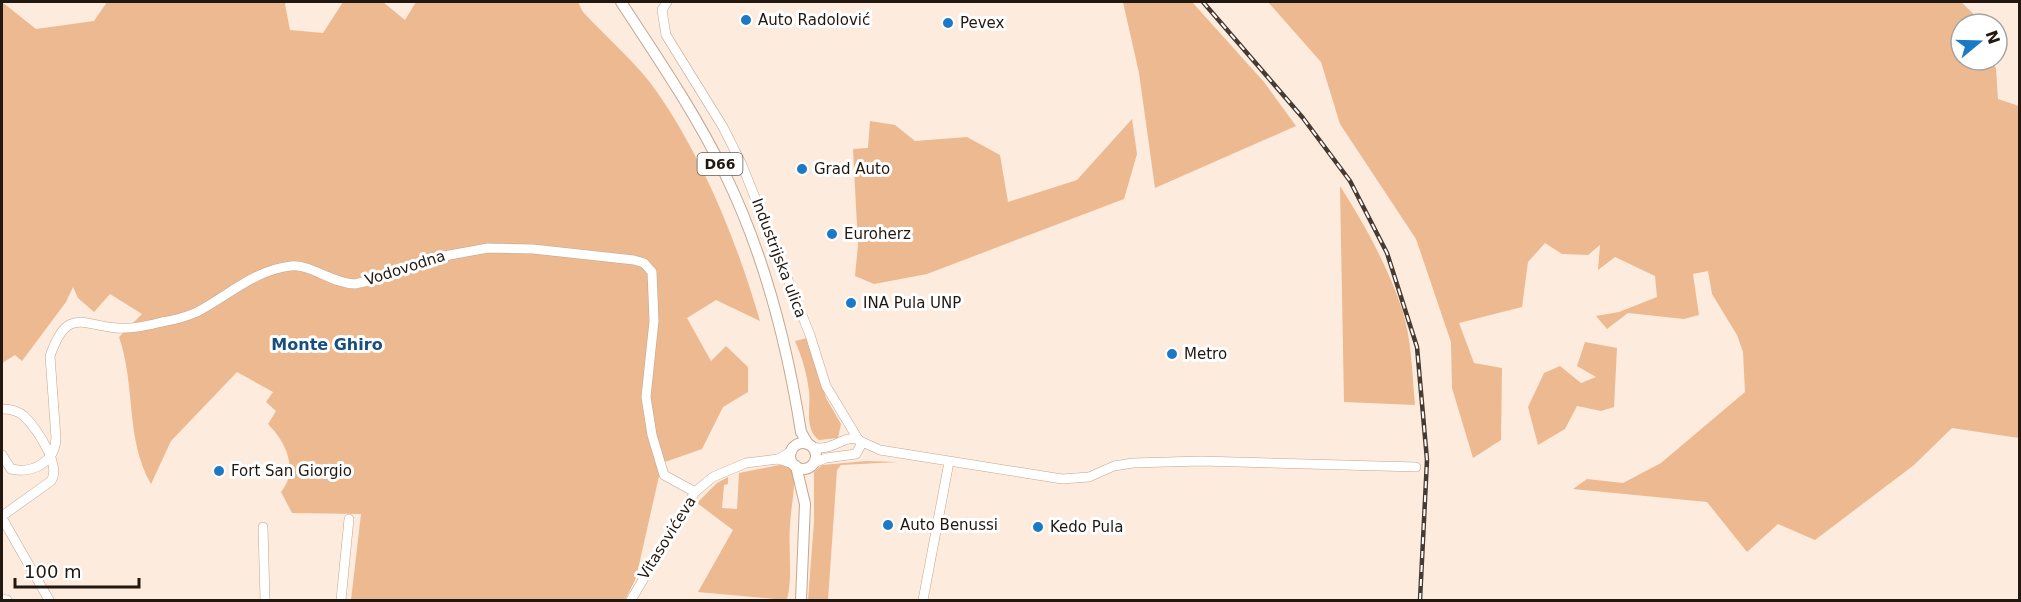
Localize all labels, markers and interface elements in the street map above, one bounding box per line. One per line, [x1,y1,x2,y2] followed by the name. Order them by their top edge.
[758,11,870,29] place label: Auto Radolović
[1949,12,2009,72] north arrow
[739,13,753,27] marker: Auto Radolović
[960,14,1005,32] place label: Pevex
[941,16,955,30] marker: Pevex
[1982,28,2004,47] text: N
[698,153,742,175] road number: D66
[814,160,890,178] place label: Grad Auto
[795,162,809,176] marker: Grad Auto
[748,196,810,320] street label: Industrijska ulica
[844,225,911,243] place label: Euroherz
[825,227,839,241] marker: Euroherz
[363,247,447,289] street label: Vodovodna
[863,294,961,312] place label: INA Pula UNP
[844,296,858,310] marker: INA Pula UNP
[271,335,383,354] district label: Monte Ghiro
[1184,345,1227,363] place label: Metro
[1165,347,1179,361] marker: Metro
[231,462,352,480] place label: Fort San Giorgio
[212,464,226,478] marker: Fort San Giorgio
[634,493,700,583] street label: Vitasovićeva
[900,516,998,534] place label: Auto Benussi
[881,518,895,532] marker: Auto Benussi
[1050,518,1123,536] place label: Kedo Pula
[1031,520,1045,534] marker: Kedo Pula
[15,551,140,589] scale bar
[24,561,82,582] text: 100 m

